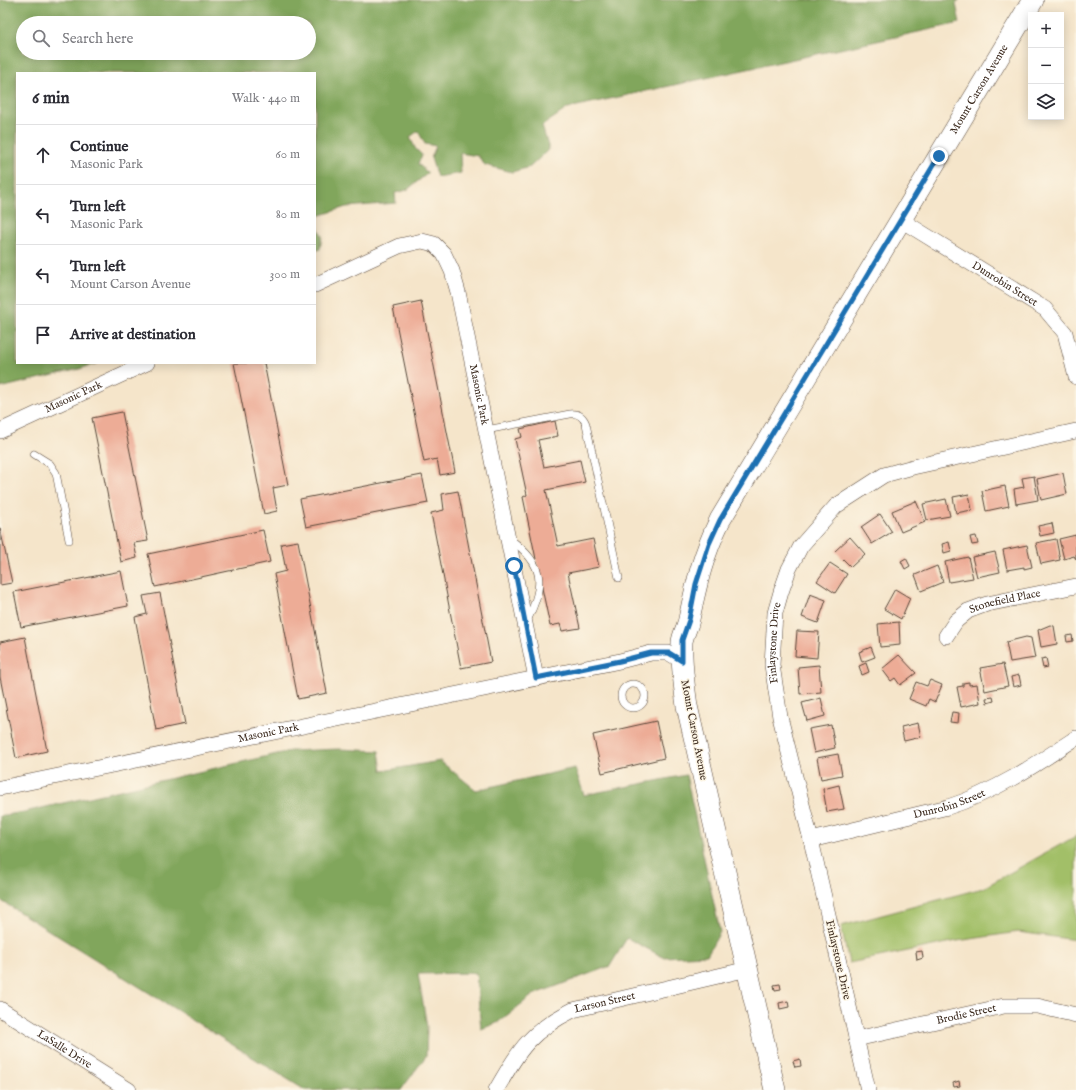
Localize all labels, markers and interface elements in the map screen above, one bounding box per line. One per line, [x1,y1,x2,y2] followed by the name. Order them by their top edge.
[1028,12,1064,120] map controls
[1028,12,1064,48] button: +
[16,16,316,60] search box
[30,27,52,49] icon: search
[62,29,133,48] text: Search here
[947,42,1012,137] street label: Mount Carson Avenue
[1028,48,1064,84] button: −
[1028,84,1064,120] button: layers
[32,88,70,109] text: 6 min
[232,90,300,107] text: Walk · 440 m
[70,137,128,156] text: Continue
[32,144,54,166] icon: ahead
[275,146,300,163] text: 60 m
[930,147,948,165] route end
[70,156,143,173] text: Masonic Park
[70,197,126,216] text: Turn left
[32,204,54,226] icon: left
[276,206,300,223] text: 80 m
[70,216,143,233] text: Masonic Park
[70,257,126,276] text: Turn left
[969,259,1040,310] street label: Dunrobin Street
[32,264,54,286] icon: left
[269,266,300,283] text: 300 m
[70,276,191,293] text: Mount Carson Avenue
[32,324,54,346] icon: arrive
[70,325,196,344] text: Arrive at destination
[466,363,492,426] street label: Masonic Park
[43,378,105,416] street label: Masonic Park
[505,557,523,575] route start
[967,586,1042,617] street label: Stonefield Place
[765,601,785,684] street label: Finlaystone Drive
[677,679,711,781] street label: Mount Carson Avenue
[237,720,300,746] street label: Masonic Park
[912,786,988,822] street label: Dunrobin Street
[822,919,854,1001] street label: Finlaystone Drive
[573,989,637,1016] street label: Larson Street
[935,1001,998,1028] street label: Brodie Street
[34,1027,94,1072] street label: LaSalle Drive

